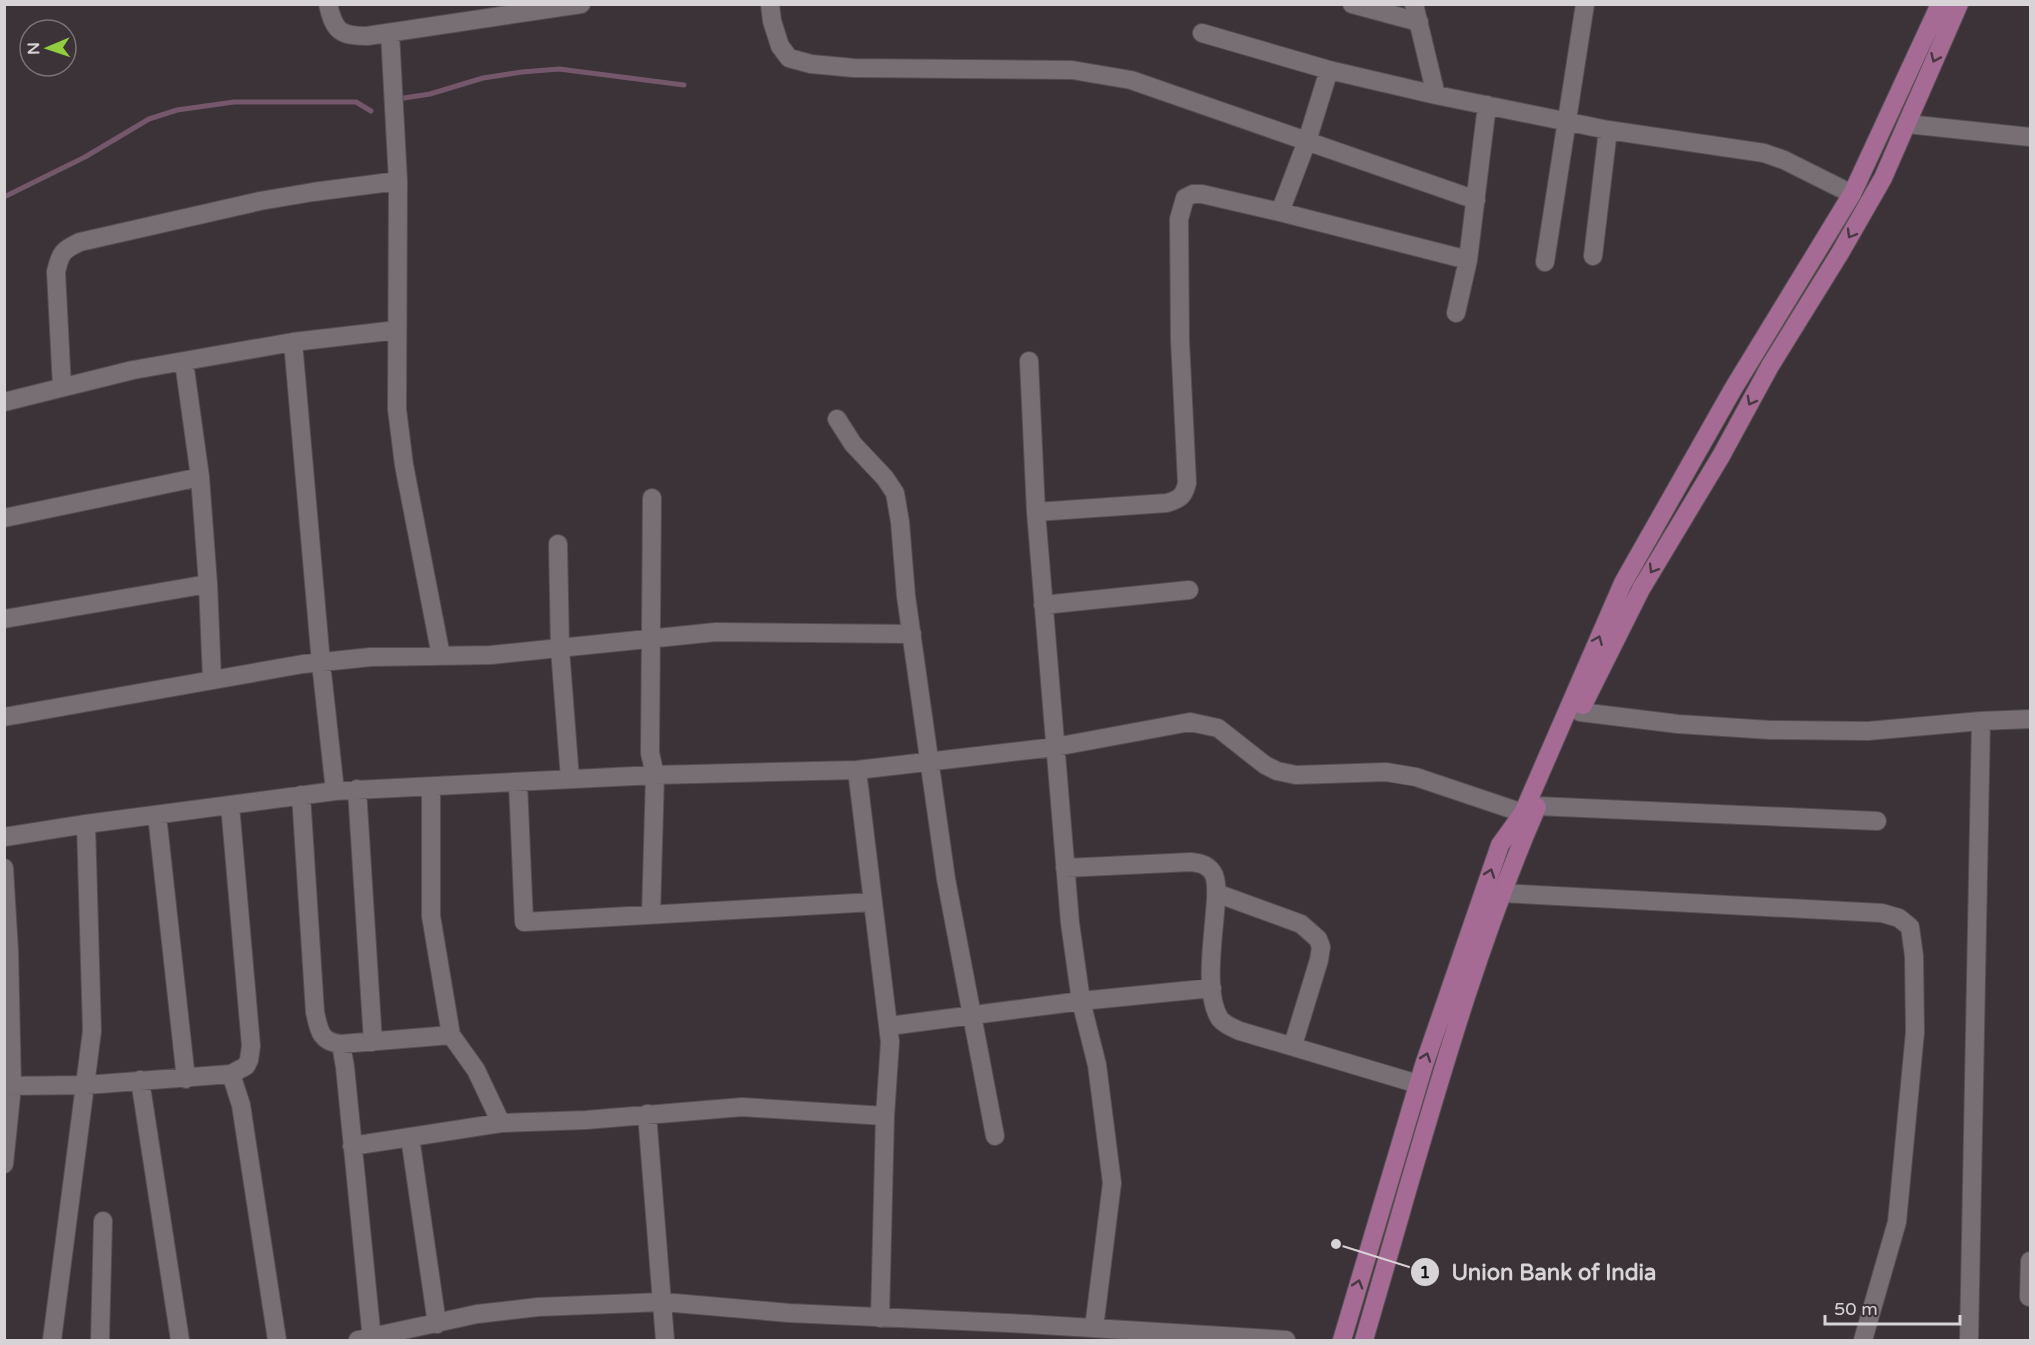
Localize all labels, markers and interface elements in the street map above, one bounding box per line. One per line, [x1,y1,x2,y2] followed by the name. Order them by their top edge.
[18,18,78,78] north arrow
[24,42,44,55] text: N
[1930,52,1942,63] one-way arrow
[1847,228,1859,238] one-way arrow
[1747,395,1758,405] one-way arrow
[1649,563,1660,573] one-way arrow
[1591,635,1603,646] one-way arrow
[1483,868,1495,879] one-way arrow
[1419,1052,1431,1063] one-way arrow
[1410,1252,1668,1292] callout: Union Bank of India
[1452,1260,1656,1286] text: Union Bank of India
[1419,1261,1431,1283] text: 1
[1351,1280,1363,1290] one-way arrow
[1825,1288,1960,1326] scale bar
[1834,1298,1878,1320] text: 50 m

